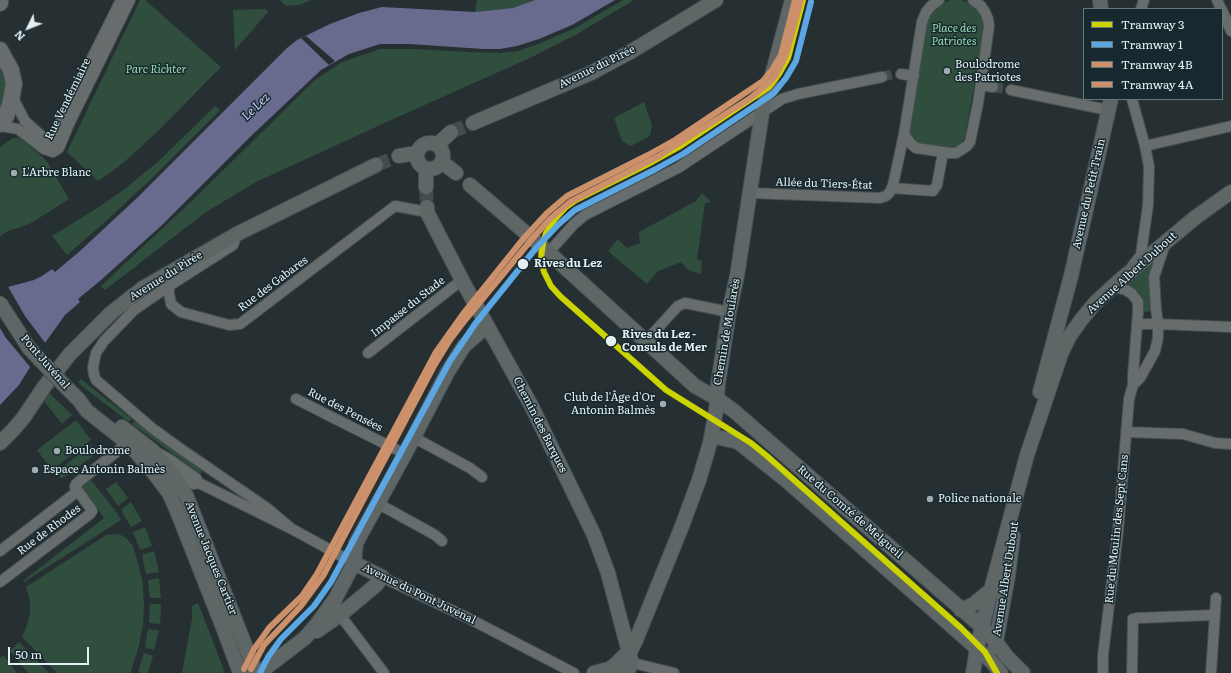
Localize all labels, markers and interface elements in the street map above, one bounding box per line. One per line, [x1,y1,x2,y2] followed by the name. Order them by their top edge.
[8,8,48,48] north arrow
[1083,8,1223,100] legend
[1121,15,1185,33] text: Tramway 3
[931,22,977,48] park label: Place des Patriotes
[10,27,28,45] text: N
[1121,35,1183,53] text: Tramway 1
[557,43,637,91] street label: Avenue du Pirée
[1121,55,1193,73] text: Tramway 4B
[43,56,93,142] street label: Rue Vendémiaire
[955,58,1021,84] place label: Boulodrome des Patriotes
[125,63,187,77] park label: Parc Richter
[942,66,952,76] marker: Boulodrome des Patriotes
[1121,75,1194,93] text: Tramway 4A
[239,90,273,124] water label: Le Lez
[1070,137,1108,251] street label: Avenue du Petit Train
[22,166,91,180] place label: L'Arbre Blanc
[9,168,19,178] marker: L'Arbre Blanc
[775,176,873,192] street label: Allée du Tiers-État
[1084,229,1180,317] street label: Avenue Albert Dubout
[127,248,205,304] street label: Avenue du Pirée
[236,254,310,314] street label: Rue des Gabares
[516,257,530,271] marker: Rives du Lez
[534,257,602,271] place label: Rives du Lez
[368,274,448,340] street label: Impasse du Stade
[711,278,743,386] street label: Chemin de Moularès
[622,328,707,354] place label: Rives du Lez - Consuls de Mer
[18,332,72,392] street label: Pont Juvénal
[604,334,618,348] marker: Rives du Lez - Consuls de Mer
[510,375,570,475] street label: Chemin des Barques
[305,385,385,435] street label: Rue des Pensées
[564,391,655,417] place label: Club de l'Âge d'Or Antonin Balmès
[658,399,668,409] marker: Club de l'Âge d'Or Antonin Balmès
[65,444,130,458] place label: Boulodrome
[52,446,62,456] marker: Boulodrome
[1103,454,1131,604] street label: Rue du Moulin des Sept Cans
[43,463,165,477] place label: Espace Antonin Balmès
[795,463,905,561] street label: Rue du Comté de Melgueil
[30,465,40,475] marker: Espace Antonin Balmès
[938,492,1021,506] place label: Police nationale
[925,494,935,504] marker: Police nationale
[182,499,240,617] street label: Avenue Jacques Cartier
[15,502,83,558] street label: Rue de Rhodes
[990,521,1022,637] street label: Avenue Albert Dubout
[360,561,478,627] street label: Avenue du Pont Juvénal
[10,639,91,665] scale bar
[15,645,42,663] text: 50 m

